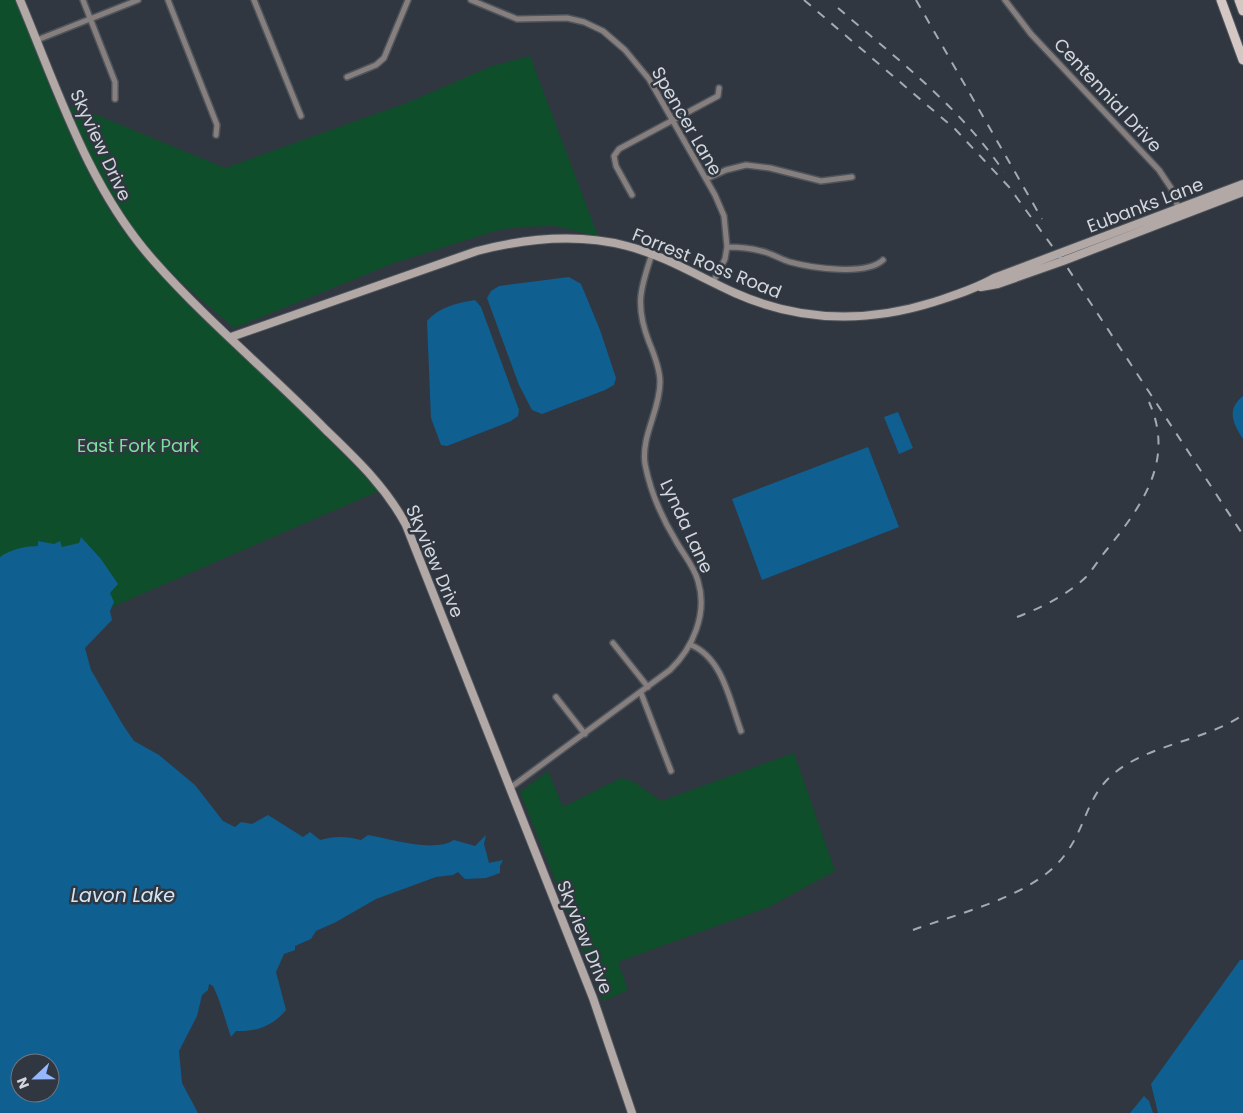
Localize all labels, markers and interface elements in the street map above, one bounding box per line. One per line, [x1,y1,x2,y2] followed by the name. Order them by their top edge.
[1048,32,1168,158] street label: Centennial Drive
[646,62,728,180] street label: Spencer Lane
[64,85,138,205] street label: Skyview Drive
[1083,171,1207,239] street label: Eubanks Lane
[629,222,785,304] street label: Forrest Ross Road
[77,433,200,458] park label: East Fork Park
[654,475,720,577] street label: Lynda Lane
[400,501,470,621] street label: Skyview Drive
[551,877,619,997] street label: Skyview Drive
[71,882,175,909] water label: Lavon Lake
[10,1053,60,1103] north arrow
[12,1074,34,1091] text: N

